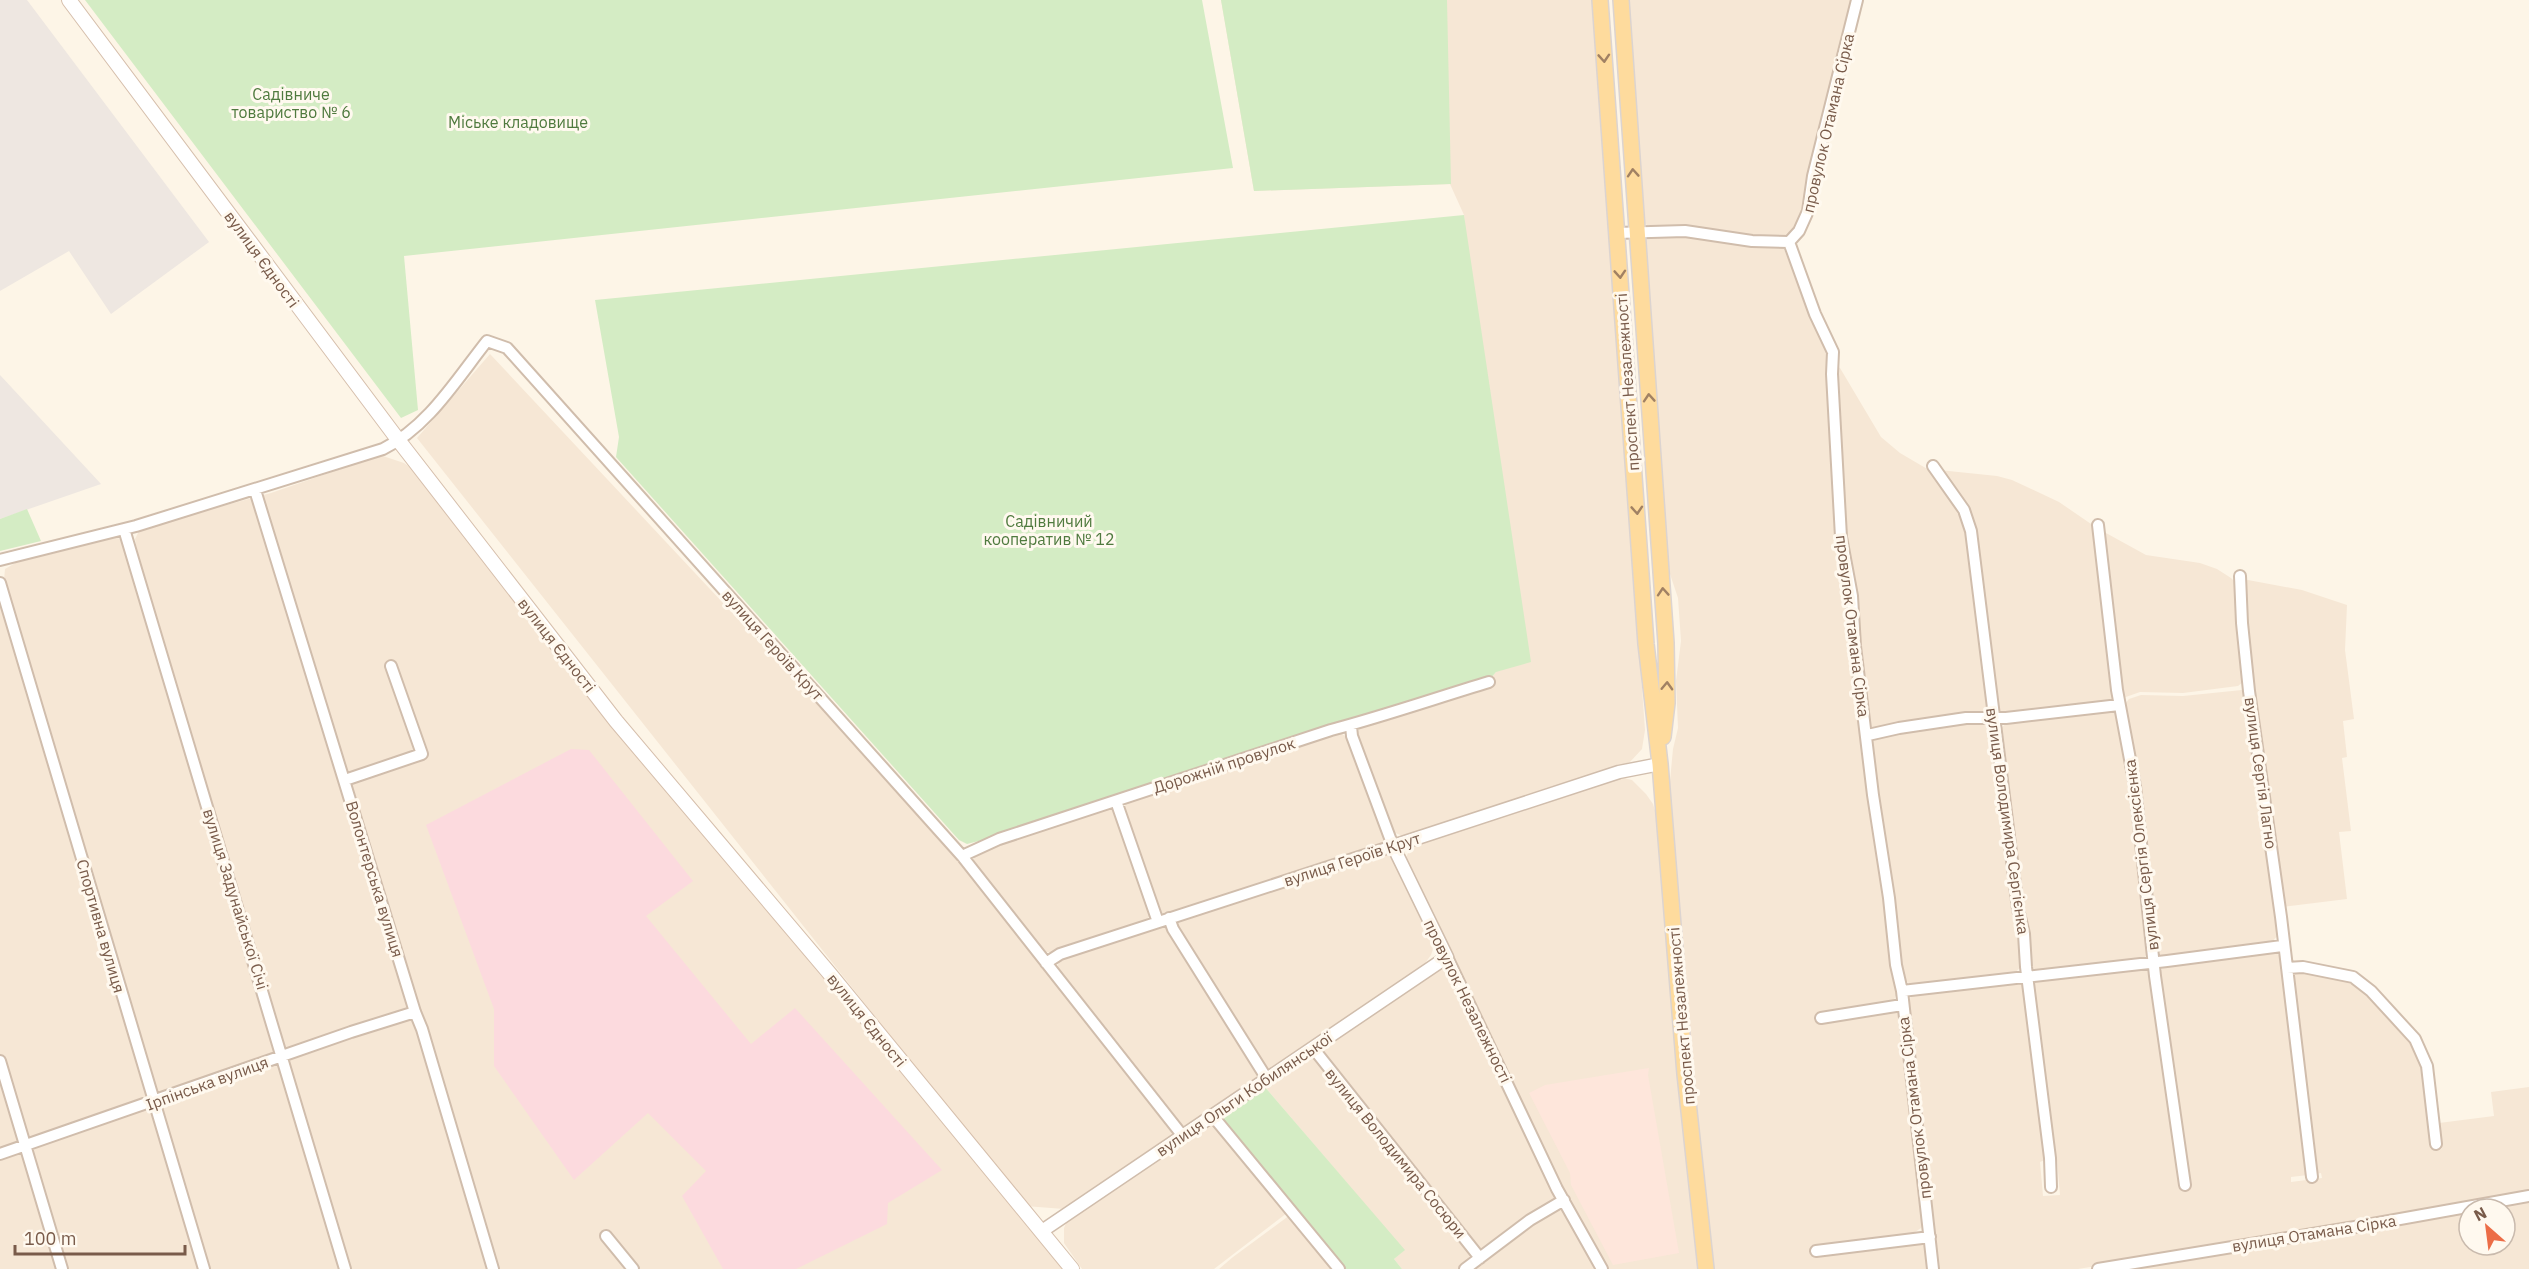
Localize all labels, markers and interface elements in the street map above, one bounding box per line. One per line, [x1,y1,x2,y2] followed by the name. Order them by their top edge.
[1798,31,1858,215] street label: провулок Отамана Сірка
[1597,54,1610,63] one-way arrow
[231,84,351,122] park label: Садівниче товариство № 6
[448,112,588,132] park label: Міське кладовище
[1627,169,1640,178] one-way arrow
[220,207,304,311] street label: вулиця Єдності
[1613,269,1626,278] one-way arrow
[1611,292,1643,472] street label: проспект Незалежності
[1643,393,1656,402] one-way arrow
[1630,506,1643,515] one-way arrow
[983,511,1115,549] park label: Садівничий кооператив № 12
[1832,534,1874,719] street label: провулок Отамана Сірка
[718,585,828,705] street label: вулиця Героїв Крут
[1657,588,1670,597] one-way arrow
[514,594,600,696] street label: вулиця Єдності
[1661,682,1673,691] one-way arrow
[2240,696,2282,850] street label: вулиця Сергія Лагно
[1982,706,2034,936] street label: вулиця Володимира Сергієнка
[1150,733,1298,797] street label: Дорожній провулок
[2119,758,2163,952] street label: вулиця Сергія Олексієнка
[342,798,408,960] street label: Волонтерська вулиця
[199,806,273,992] street label: вулиця Задунайської Січі
[1281,827,1423,891] street label: вулиця Героїв Крут
[72,857,130,995] street label: Спортивна вулиця
[1420,916,1516,1086] street label: провулок Незалежності
[1663,926,1699,1106] street label: проспект Незалежності
[823,969,911,1071] street label: вулиця Єдності
[1893,1015,1935,1200] street label: провулок Отамана Сірка
[1152,1027,1337,1160] street label: вулиця Ольги Кобилянської
[143,1052,271,1114] street label: Ірпінська вулиця
[1321,1064,1471,1242] street label: вулиця Володимира Сосюри
[2457,1197,2517,1257] north arrow
[2470,1202,2490,1225] text: N
[2230,1210,2398,1256] street label: вулиця Отамана Сірка
[15,1218,184,1256] scale bar
[24,1227,76,1250] text: 100 m

